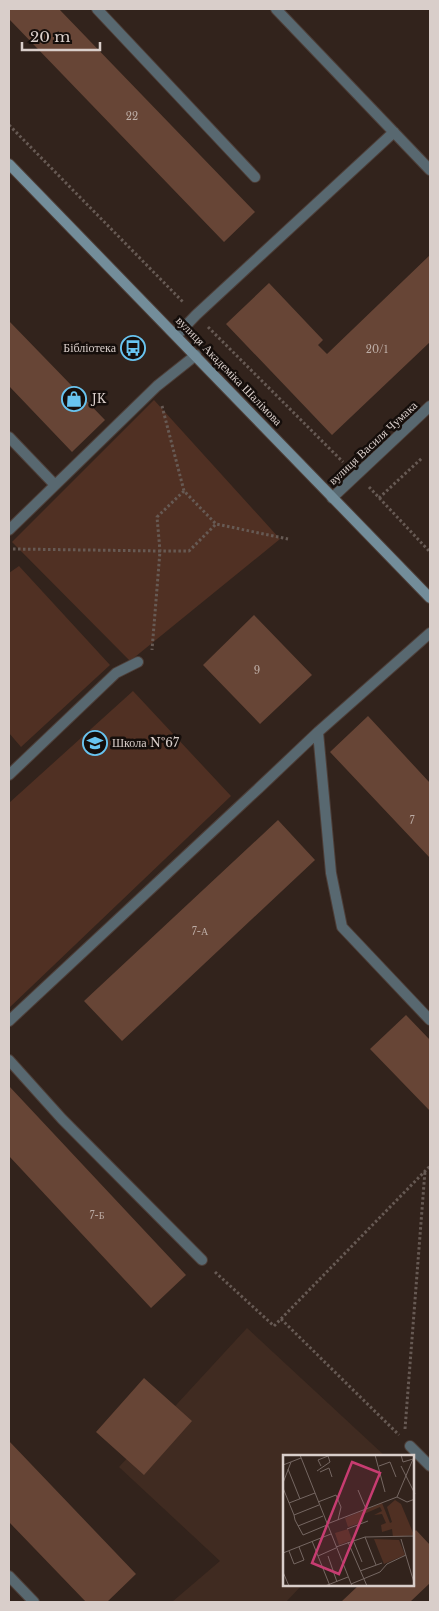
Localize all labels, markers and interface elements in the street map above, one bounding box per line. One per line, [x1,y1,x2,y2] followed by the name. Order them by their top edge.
[22,20,100,52] scale bar
[30,27,70,46] text: 20 m
[126,110,138,123] house number: 22
[173,313,286,429] street label: вулиця Академіка Шалімова
[120,335,146,361] bus stop icon: Бібліотека
[63,340,117,355] place label: Бібліотека
[366,343,388,356] house number: 20/1
[61,386,87,412] shop icon: JK
[90,391,107,406] place label: JK
[325,397,421,488] street label: вулиця Василя Чумака
[254,664,260,677] house number: 9
[82,730,108,756] school or university icon: Школа №67
[112,735,180,750] place label: Школа №67
[409,814,415,827] house number: 7
[192,925,209,938] house number: 7-А
[89,1209,105,1222] house number: 7-Б
[283,1455,414,1586] inset map

